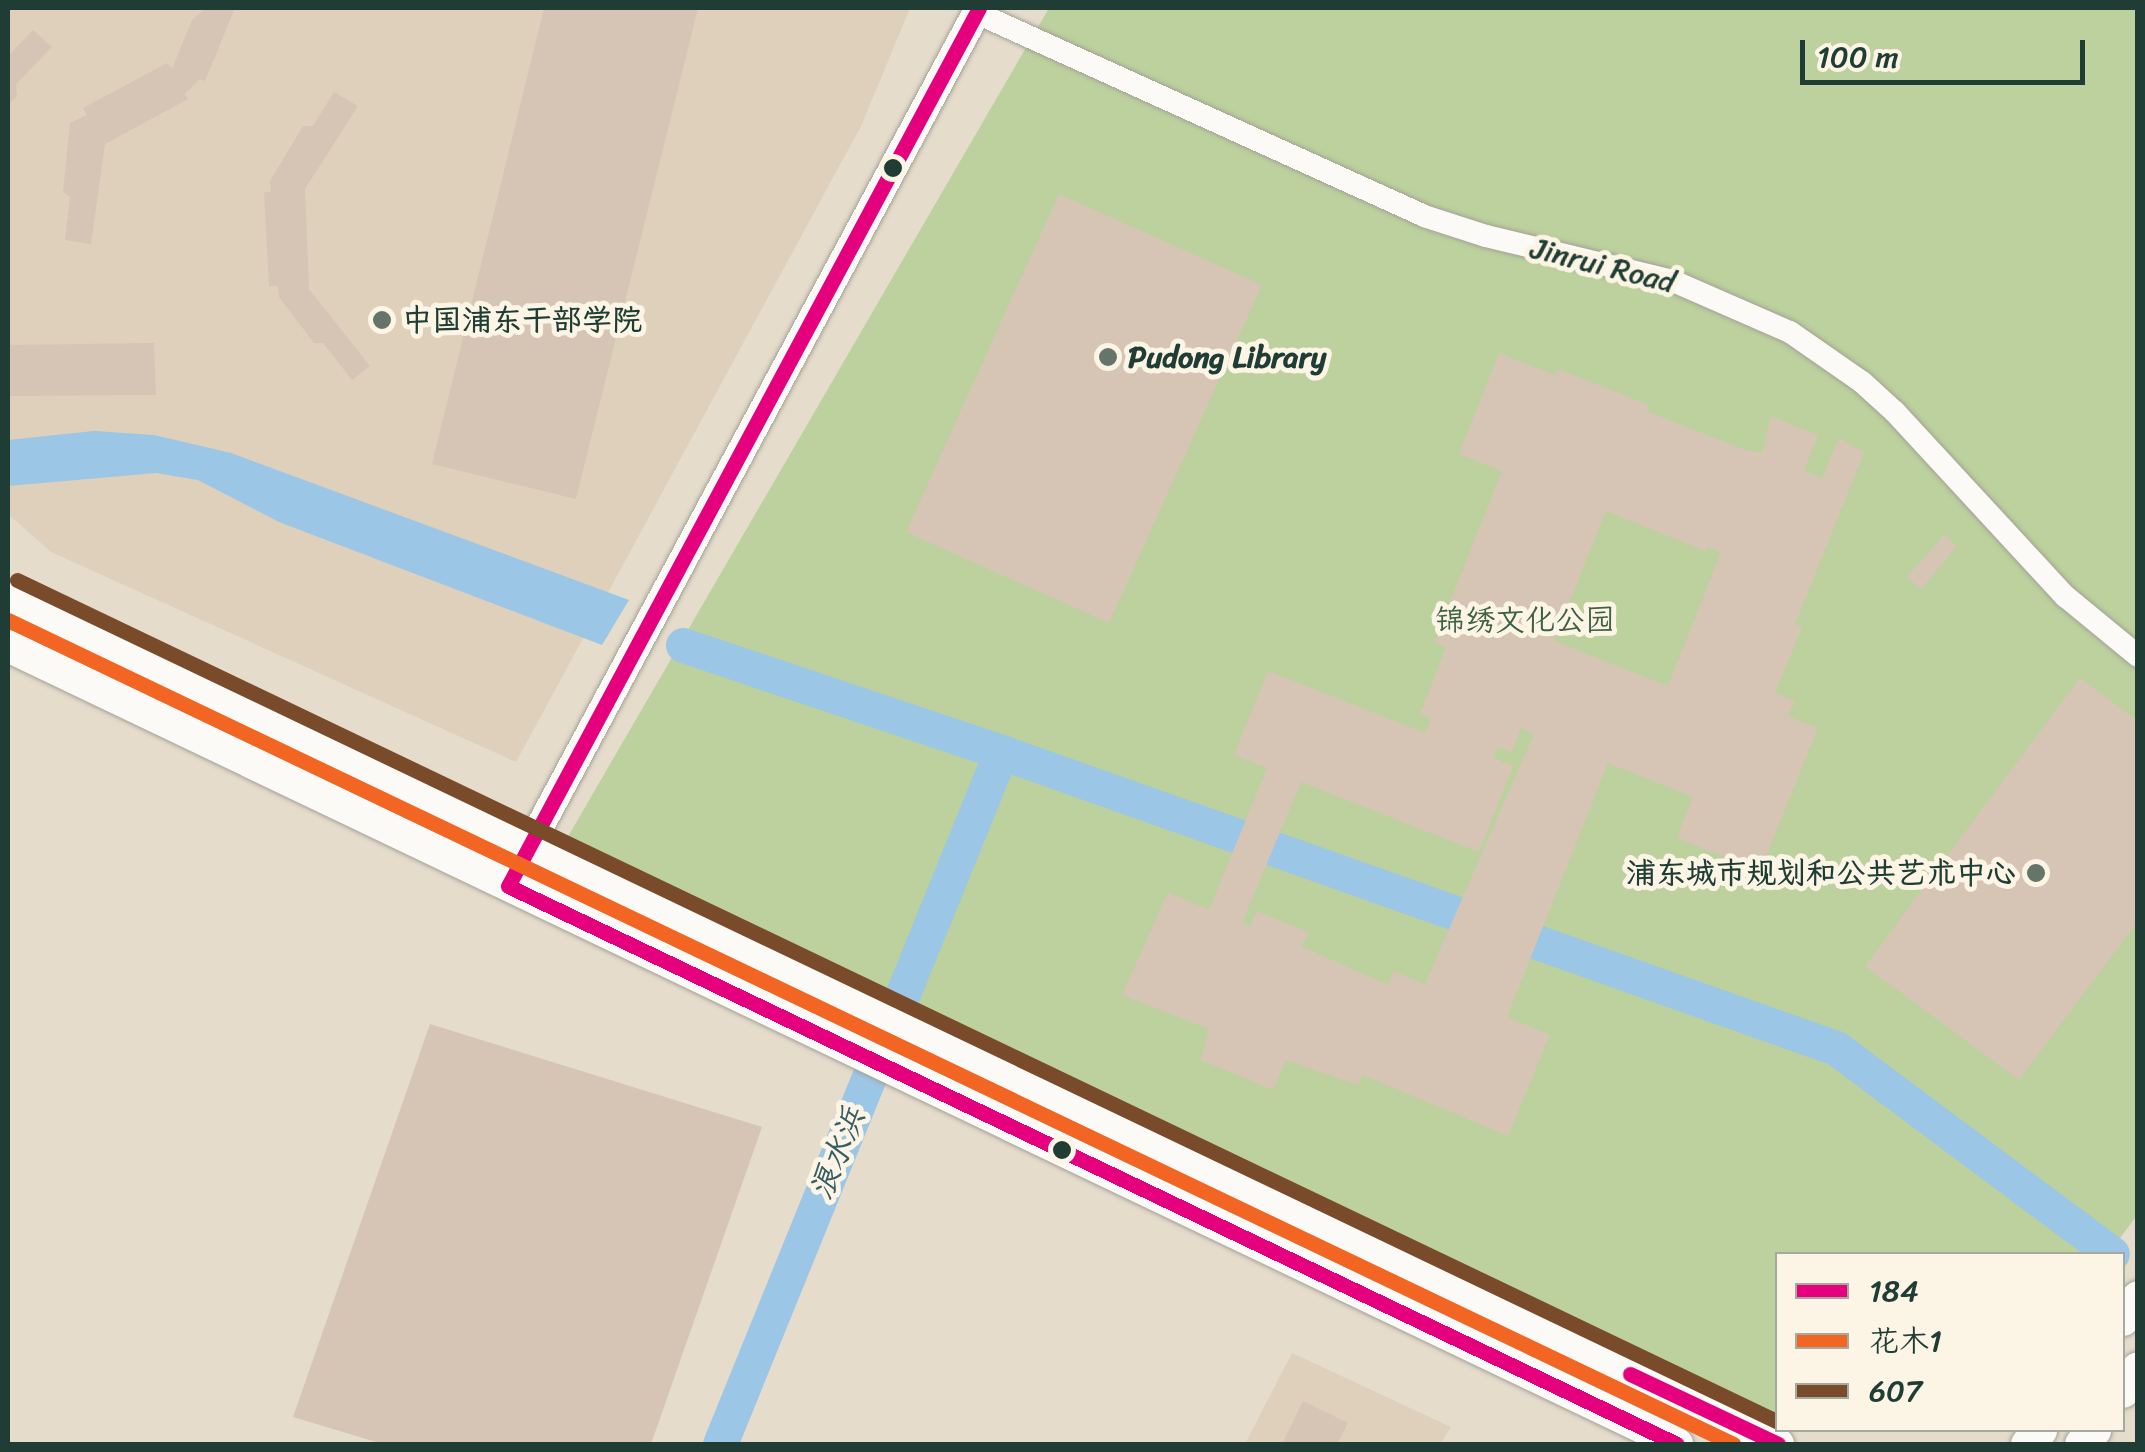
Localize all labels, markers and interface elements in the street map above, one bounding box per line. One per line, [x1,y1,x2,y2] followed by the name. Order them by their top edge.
[1805,20,2090,82] scale bar
[1817,30,1899,84] text: 100 m
[883,158,903,178] unlabelled marker
[1527,230,1679,300] street label: Jinrui Road
[402,302,642,338] place label: 中国浦东干部学院
[371,309,393,331] marker: 中国浦东干部学院
[1128,339,1326,375] place label: Pudong Library
[1097,346,1119,368] marker: Pudong Library
[1435,602,1615,638] park label: 锦绣文化公园
[1626,855,2016,891] place label: 浦东城市规划和公共艺术中心
[2025,862,2047,884] marker: 浦东城市规划和公共艺术中心
[802,1102,874,1206] water label: 浪水浜
[1052,1140,1072,1160] unlabelled marker
[1775,1252,2125,1432] legend
[1869,1264,1919,1318] text: 184
[1869,1314,1942,1368] text: 花木1
[1869,1364,1922,1418] text: 607

